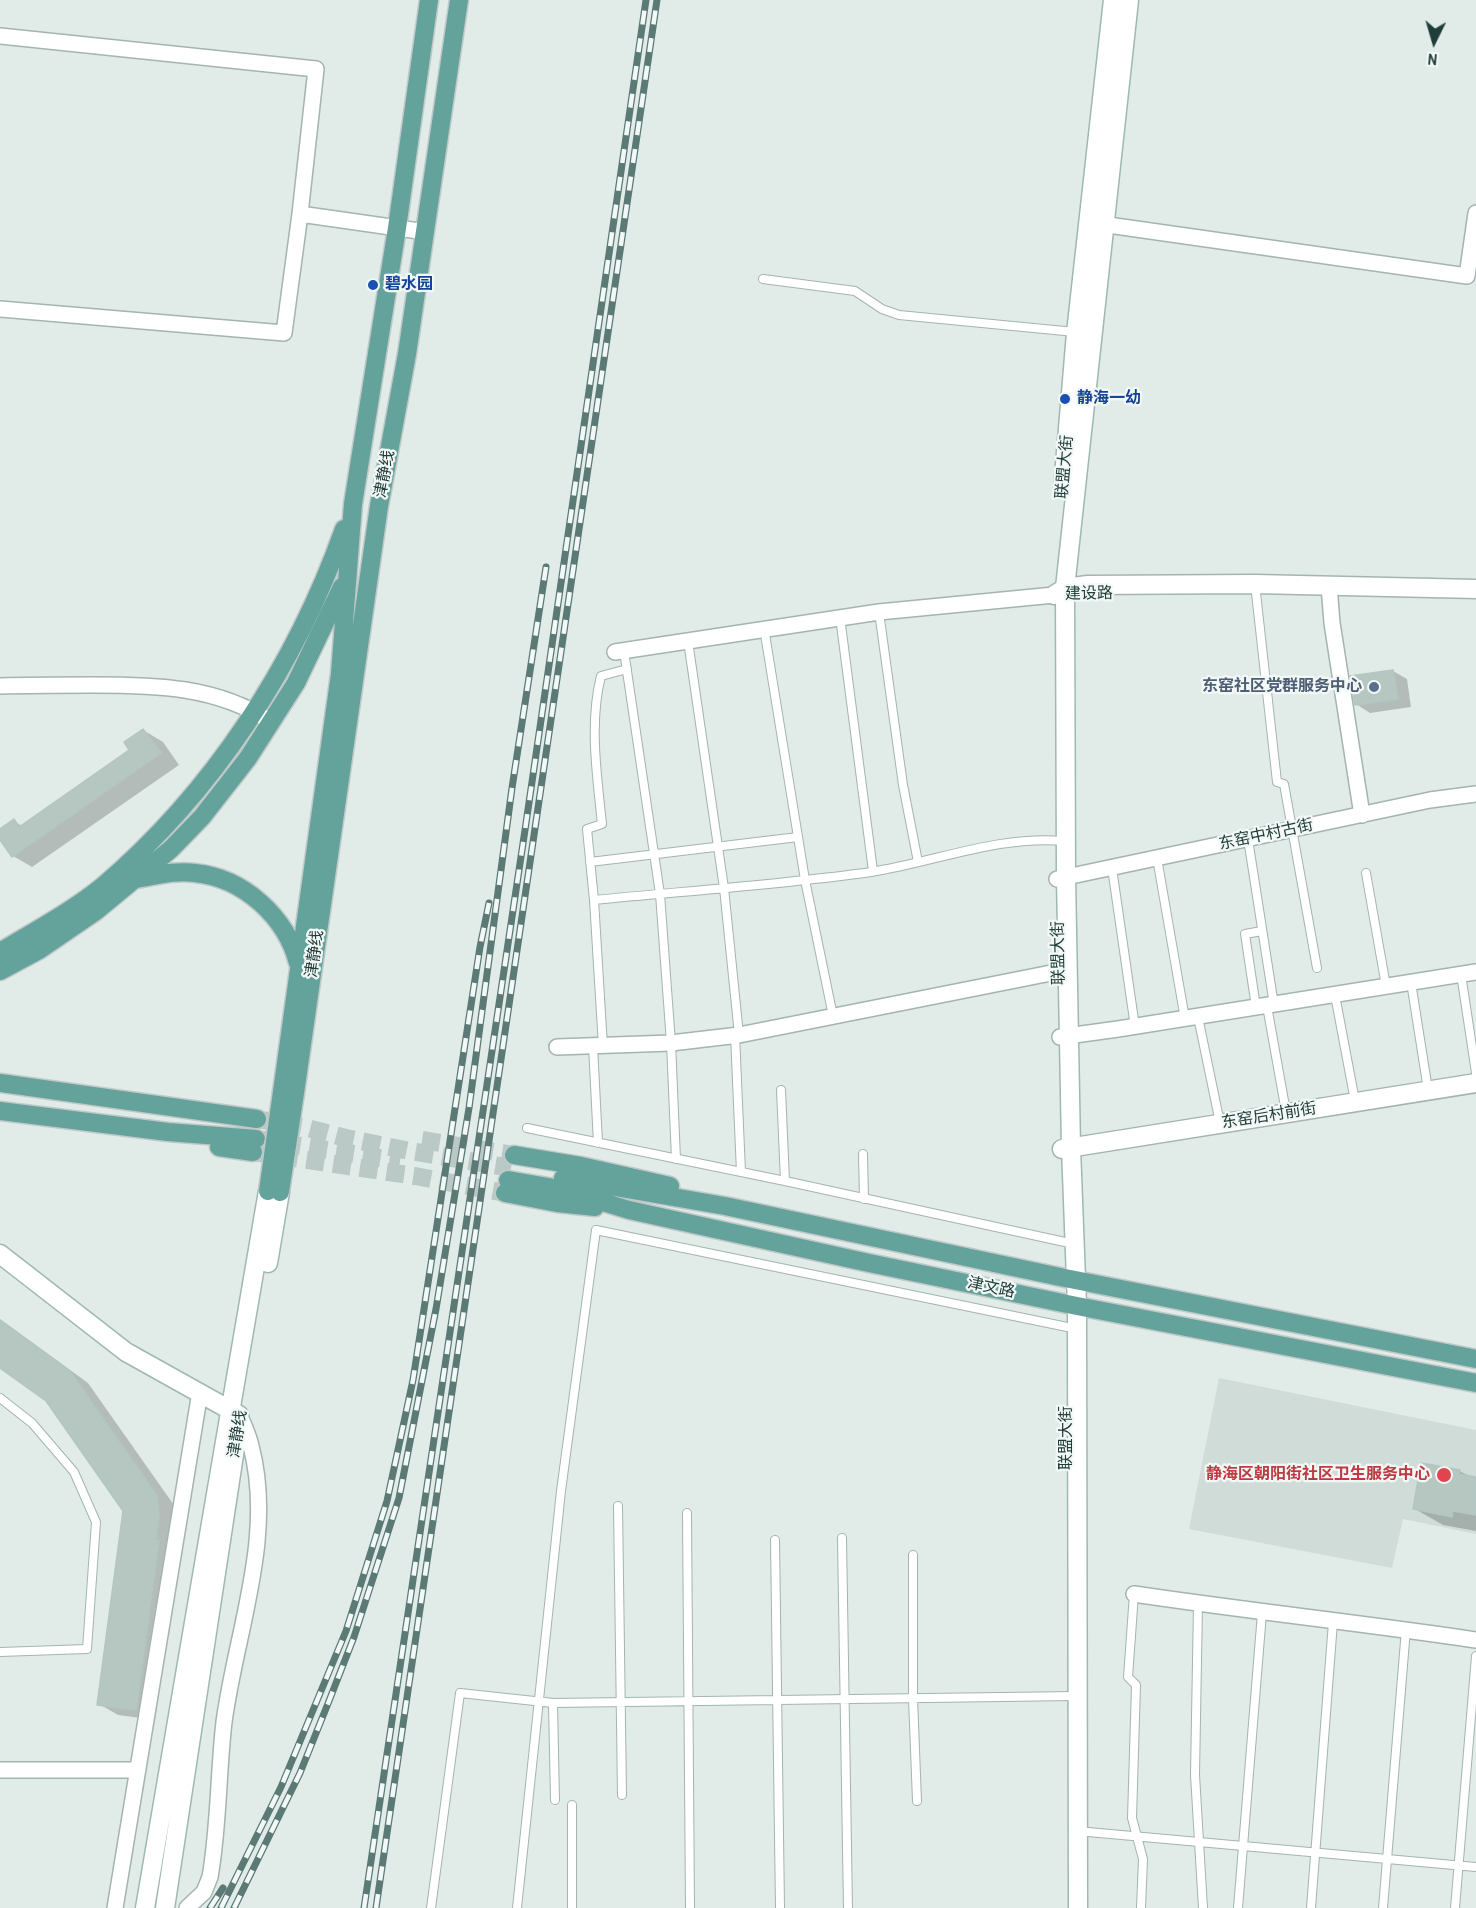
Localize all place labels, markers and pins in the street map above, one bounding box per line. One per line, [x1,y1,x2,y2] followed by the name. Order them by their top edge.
[385,275,433,295] place label: 碧水园
[366,278,380,292] marker: 碧水园
[1077,389,1141,409] place label: 静海一幼
[1058,392,1072,406] marker: 静海一幼
[1202,677,1362,697] place label: 东窑社区党群服务中心
[1367,680,1381,694] marker: 东窑社区党群服务中心
[1206,1465,1430,1485] place label: 静海区朝阳街社区卫生服务中心
[1435,1466,1453,1484] marker: 静海区朝阳街社区卫生服务中心

